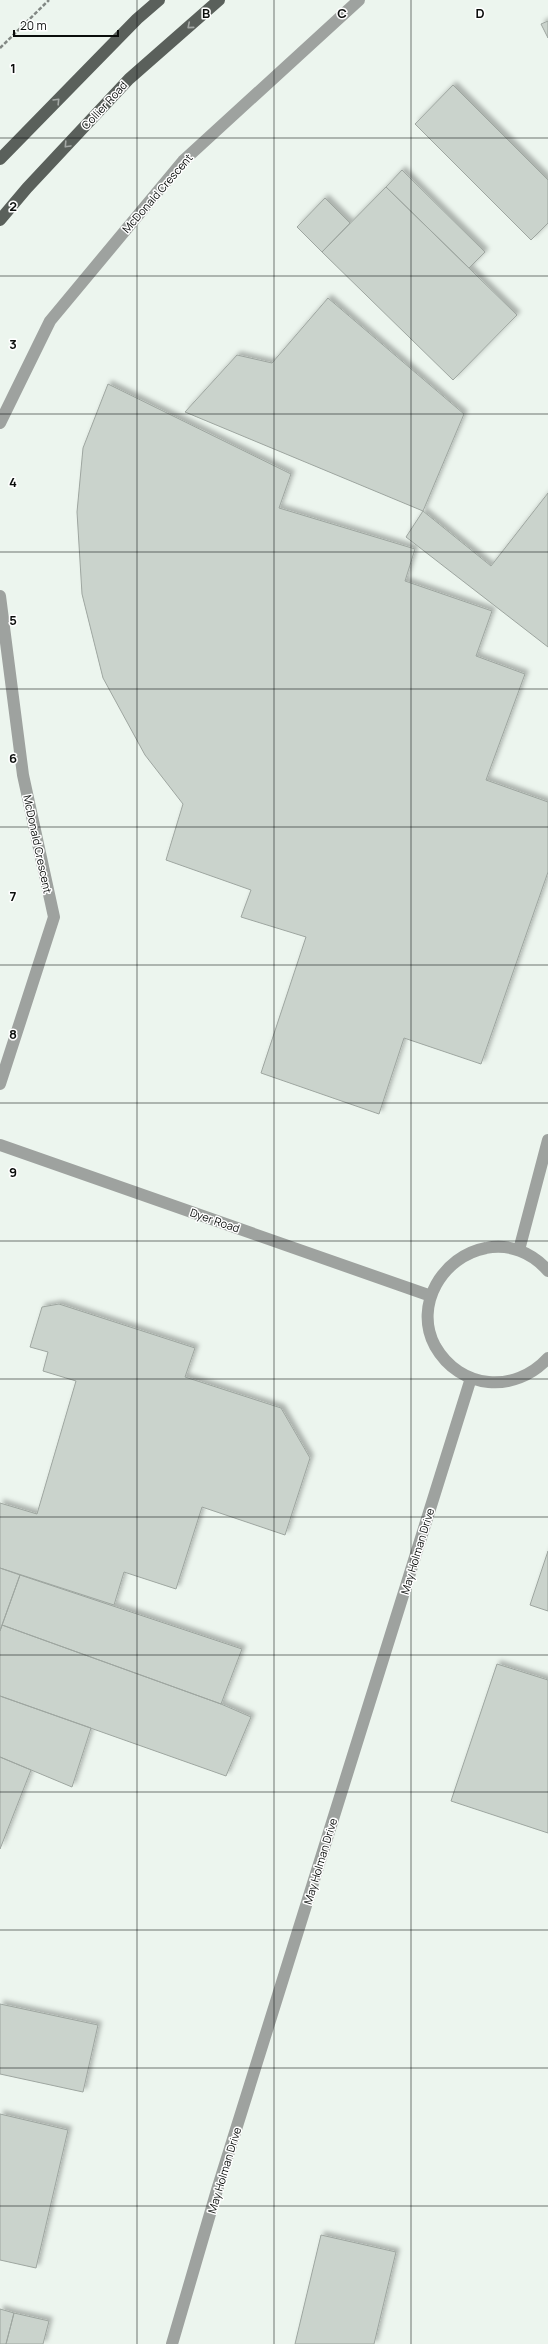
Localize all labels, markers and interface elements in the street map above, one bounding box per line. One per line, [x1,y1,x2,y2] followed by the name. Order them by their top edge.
[202,4,210,22] text: B
[337,4,347,22] text: C
[475,4,485,22] text: D
[14,12,118,38] scale bar
[20,17,47,34] text: 20 m
[187,21,195,28] one-way arrow
[10,59,16,77] text: 1
[78,78,130,132] street label: Collier Road
[52,98,60,106] one-way arrow
[64,140,71,148] one-way arrow
[118,150,196,236] street label: McDonald Crescent
[9,197,17,215] text: 2
[9,335,17,353] text: 3
[9,473,17,491] text: 4
[9,611,17,629] text: 5
[9,749,17,767] text: 6
[20,793,56,895] street label: McDonald Crescent
[10,887,17,905] text: 7
[9,1025,17,1043] text: 8
[9,1163,17,1181] text: 9
[188,1205,242,1235] street label: Dyer Road
[397,1505,437,1596] street label: May Holman Drive
[300,1815,340,1906] street label: May Holman Drive
[204,2124,244,2215] street label: May Holman Drive

